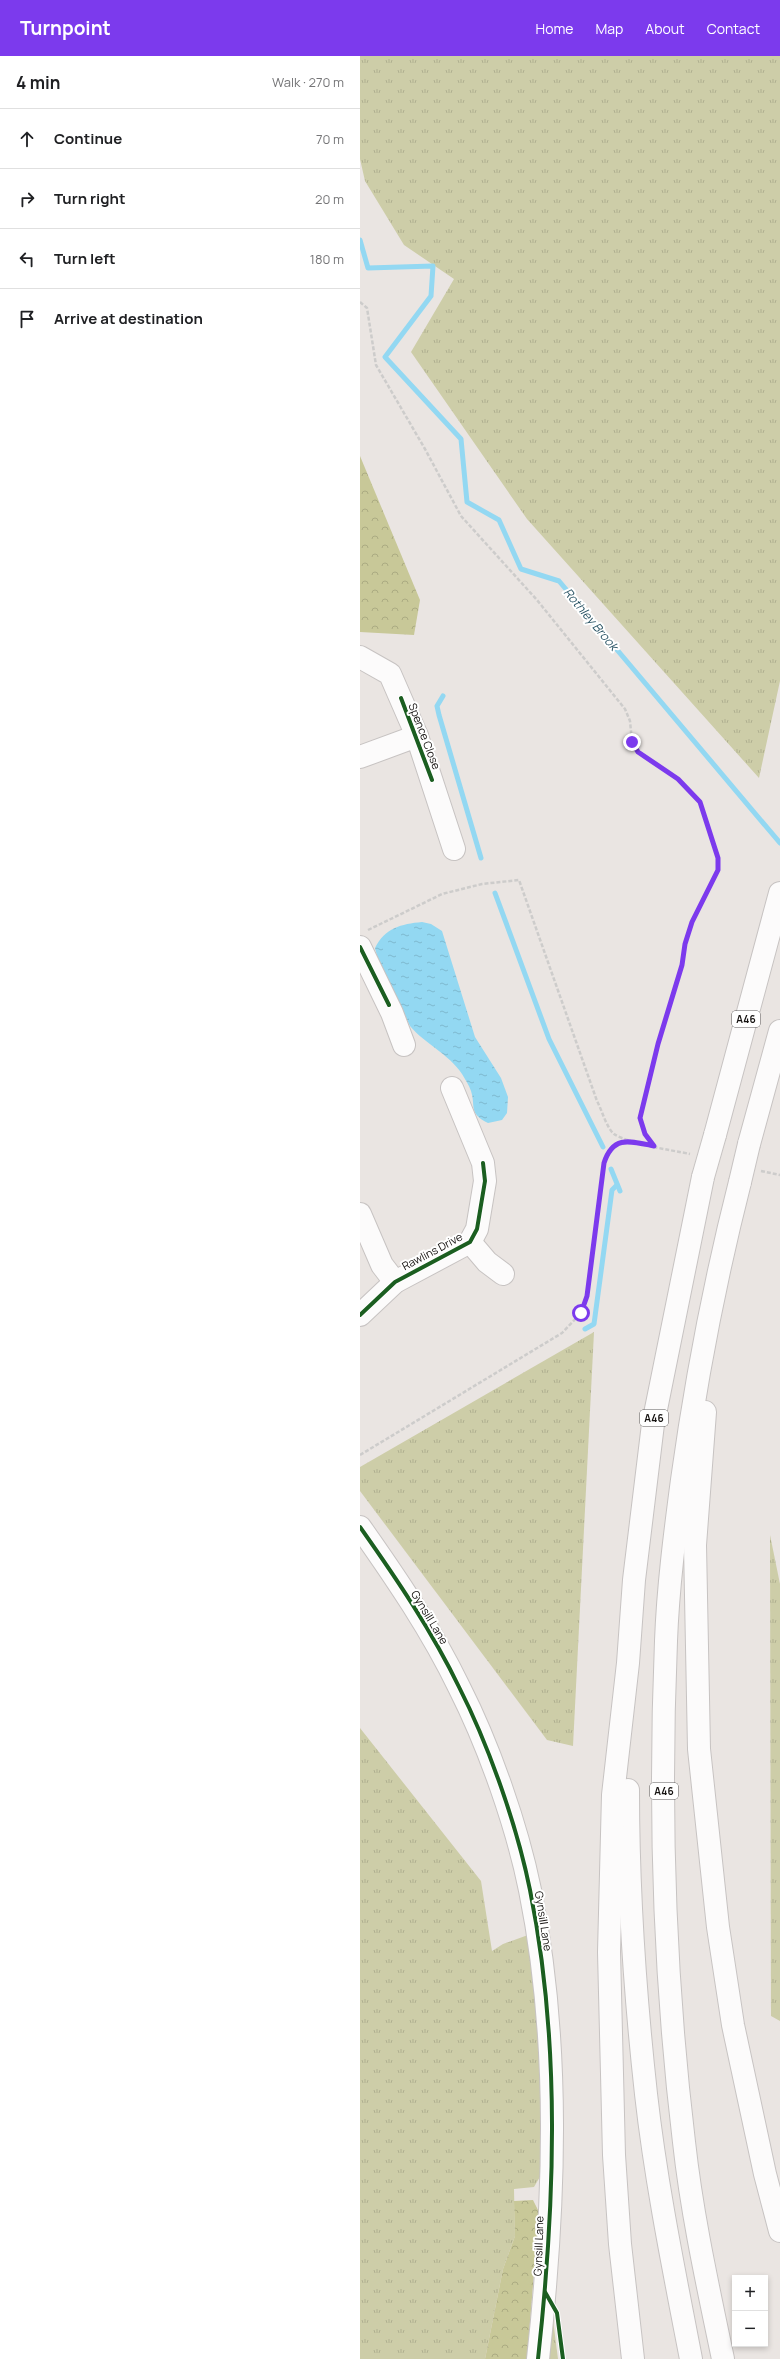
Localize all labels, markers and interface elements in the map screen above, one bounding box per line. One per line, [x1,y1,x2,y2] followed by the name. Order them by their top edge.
[20,15,111,41] text: Turnpoint
[536,19,573,38] text: Home
[595,19,623,38] text: Map
[645,19,685,38] text: About
[707,19,760,38] text: Contact
[16,71,60,94] text: 4 min
[272,73,344,91] text: Walk · 270 m
[16,128,38,150] icon: ahead
[54,128,122,149] text: Continue
[316,130,344,148] text: 70 m
[16,188,38,210] icon: right
[54,188,125,209] text: Turn right
[315,190,344,208] text: 20 m
[16,248,38,270] icon: left
[54,248,116,269] text: Turn left
[310,250,344,268] text: 180 m
[16,308,38,330] icon: arrive
[54,308,203,329] text: Arrive at destination
[560,584,623,655] water label: Rothley Brook
[406,701,445,772] street label: Spence Close
[623,733,641,751] route end
[732,1011,760,1027] road number: A46
[399,1228,465,1273] street label: Rawlins Drive
[572,1304,590,1322] route start
[640,1410,668,1426] road number: A46
[408,1587,452,1647] street label: Gynsill Lane
[650,1783,678,1799] road number: A46
[532,1890,556,1953] street label: Gynsill Lane
[529,2215,547,2276] street label: Gynsill Lane
[732,2275,768,2347] map controls
[732,2275,768,2311] button: +
[732,2311,768,2347] button: −

